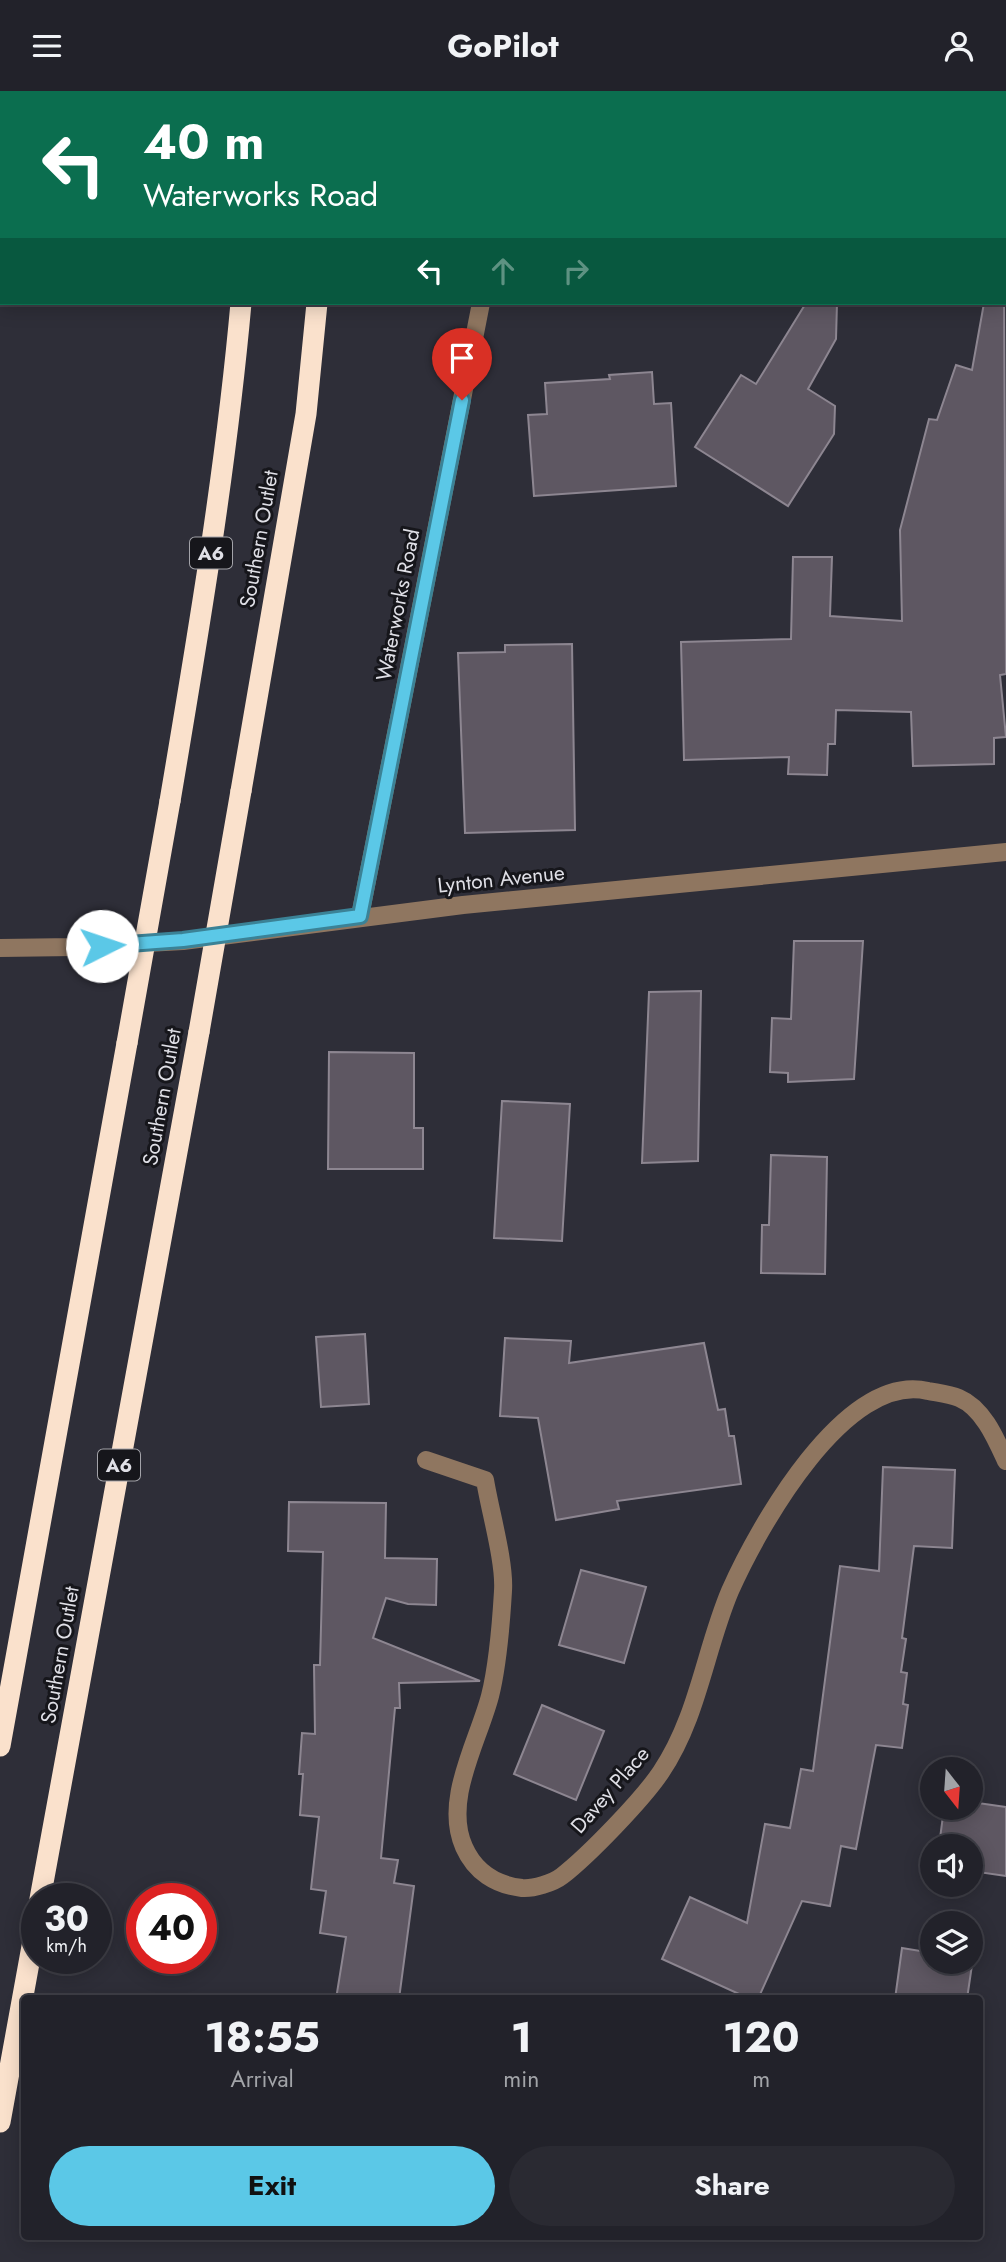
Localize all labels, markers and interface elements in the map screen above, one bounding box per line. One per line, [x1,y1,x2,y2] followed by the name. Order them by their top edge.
[447,23,559,69] text: GoPilot
[28,27,66,65] icon: menu
[940,27,978,65] icon: person
[143,107,265,177] text: 40 m
[28,119,119,210] icon: left
[143,172,378,218] text: Waterworks Road
[411,252,449,290] icon: left
[484,252,522,290] icon: ahead
[557,252,595,290] icon: right
[432,328,492,400] pin
[443,339,481,377] icon: arrive
[232,468,286,610] street label: Southern Outlet
[369,526,427,684] street label: Waterworks Road
[190,537,232,568] road number: A6
[436,857,566,901] street label: Lynton Avenue
[65,909,139,983] position arrow
[135,1026,189,1168] street label: Southern Outlet
[98,1449,140,1481] road number: A6
[33,1584,87,1726] street label: Southern Outlet
[564,1740,656,1840] street label: Davey Place
[920,1757,984,1820] north arrow
[920,1757,983,1974] map controls
[920,1834,983,1897] button: sound
[126,1883,217,1974] speed limit sign: 40
[44,1894,89,1944] text: 30
[920,1911,983,1974] button: layers
[46,1933,87,1959] text: km/h
[204,2007,320,2068] text: 18:55
[511,2007,532,2068] text: 1
[723,2007,800,2068] text: 120
[230,2062,294,2096] text: Arrival
[503,2062,539,2096] text: min
[752,2062,770,2096] text: m
[49,2146,495,2226] button: Exit
[509,2146,955,2226] button: Share

